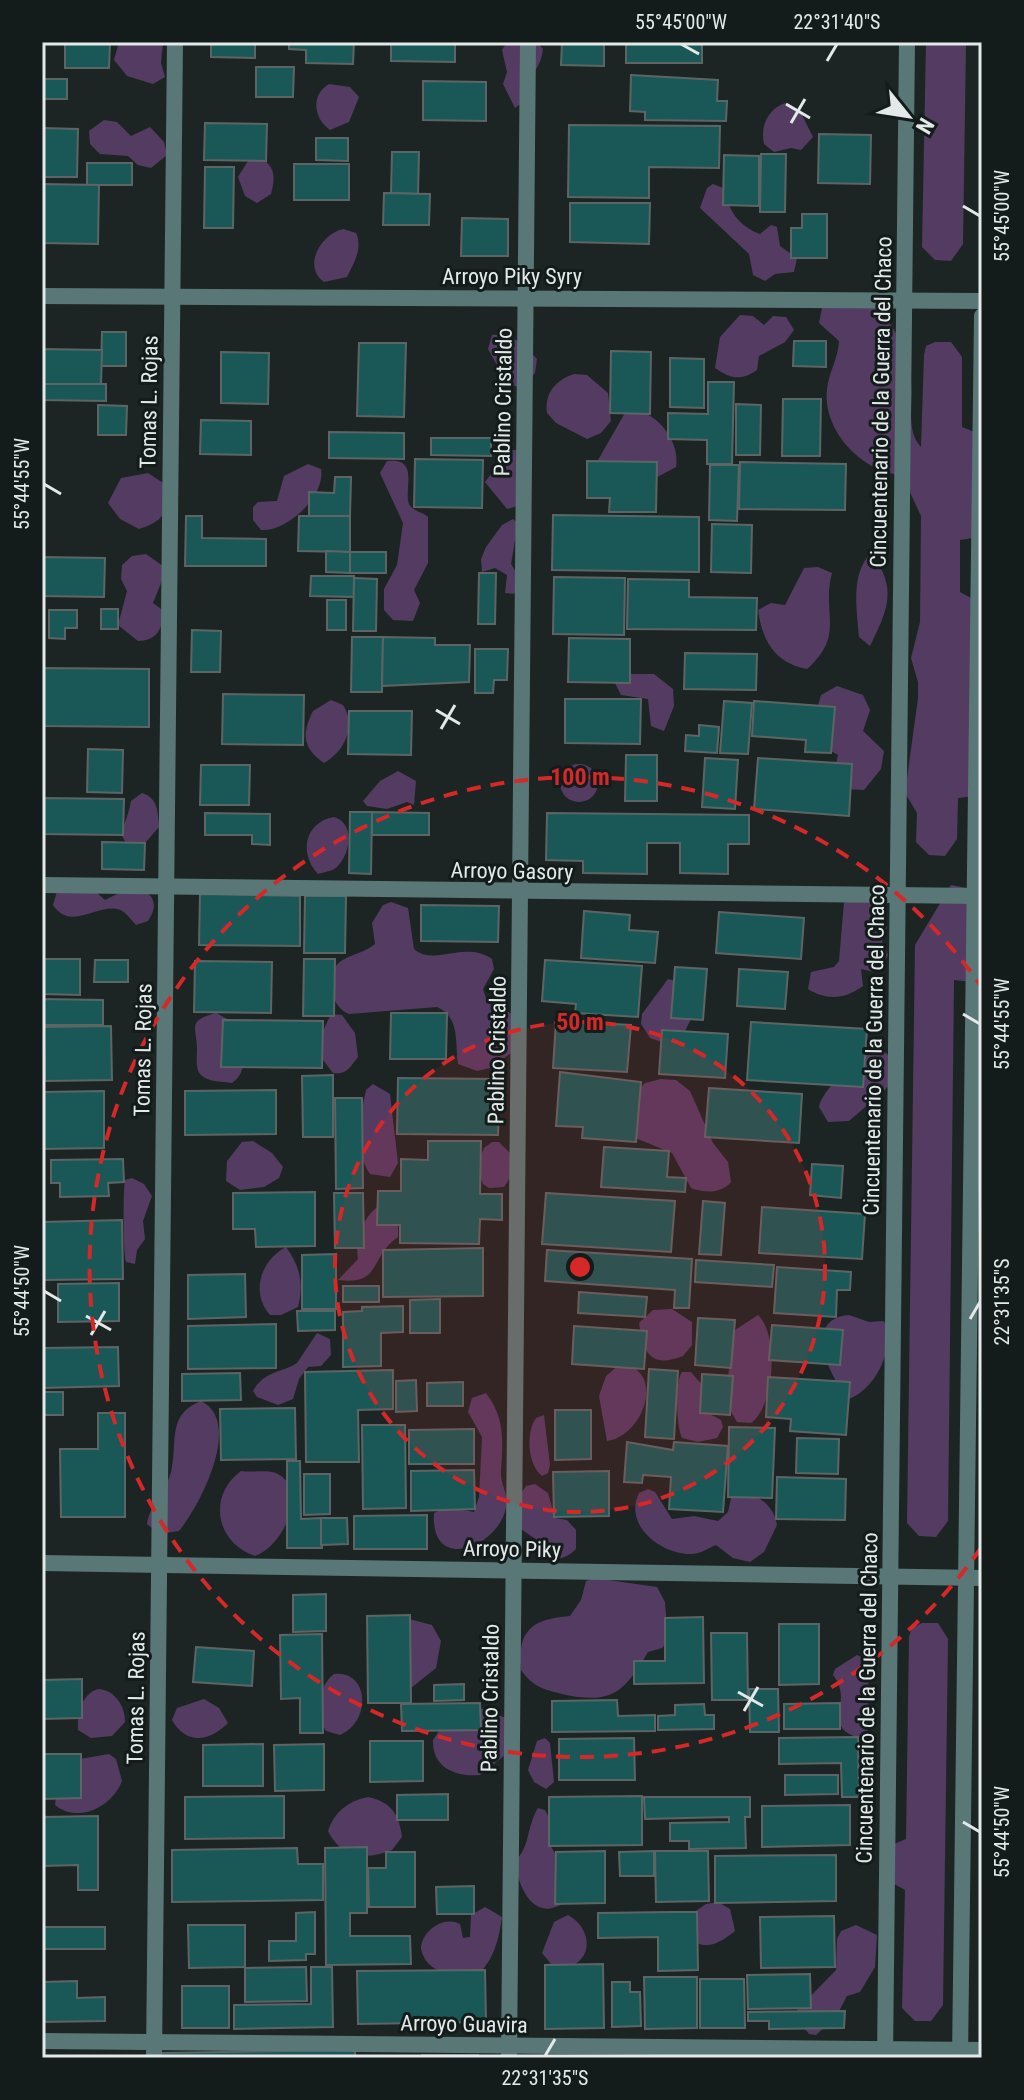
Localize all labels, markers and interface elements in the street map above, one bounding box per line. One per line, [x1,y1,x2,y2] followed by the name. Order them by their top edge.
[635,10,727,34] text: 55°45'00"W
[794,10,880,34] text: 22°31'40"S
[868,76,948,156] north arrow
[911,114,939,138] text: N
[990,170,1014,262] text: 55°45'00"W
[866,236,896,568] street label: Cincuentenario de la Guerra del Chaco
[442,264,582,289] street label: Arroyo Piky Syry
[489,327,517,477] street label: Pablino Cristaldo
[135,335,163,469] street label: Tomas L. Rojas
[10,438,34,530] text: 55°44'55"W
[550,763,610,791] text: 100 m
[451,857,573,885] street label: Arroyo Gasory
[859,884,889,1216] street label: Cincuentenario de la Guerra del Chaco
[483,975,511,1125] street label: Pablino Cristaldo
[990,978,1014,1070] text: 55°44'55"W
[129,983,157,1117] street label: Tomas L. Rojas
[556,1008,604,1036] text: 50 m
[10,1245,34,1337] text: 55°44'50"W
[566,1253,594,1281] centre of rings
[990,1259,1014,1345] text: 22°31'35"S
[852,1532,882,1864] street label: Cincuentenario de la Guerra del Chaco
[463,1536,561,1562] street label: Arroyo Piky
[476,1623,504,1773] street label: Pablino Cristaldo
[122,1631,150,1765] street label: Tomas L. Rojas
[990,1786,1014,1878] text: 55°44'50"W
[400,2010,528,2038] street label: Arroyo Guavira
[502,2066,588,2090] text: 22°31'35"S

